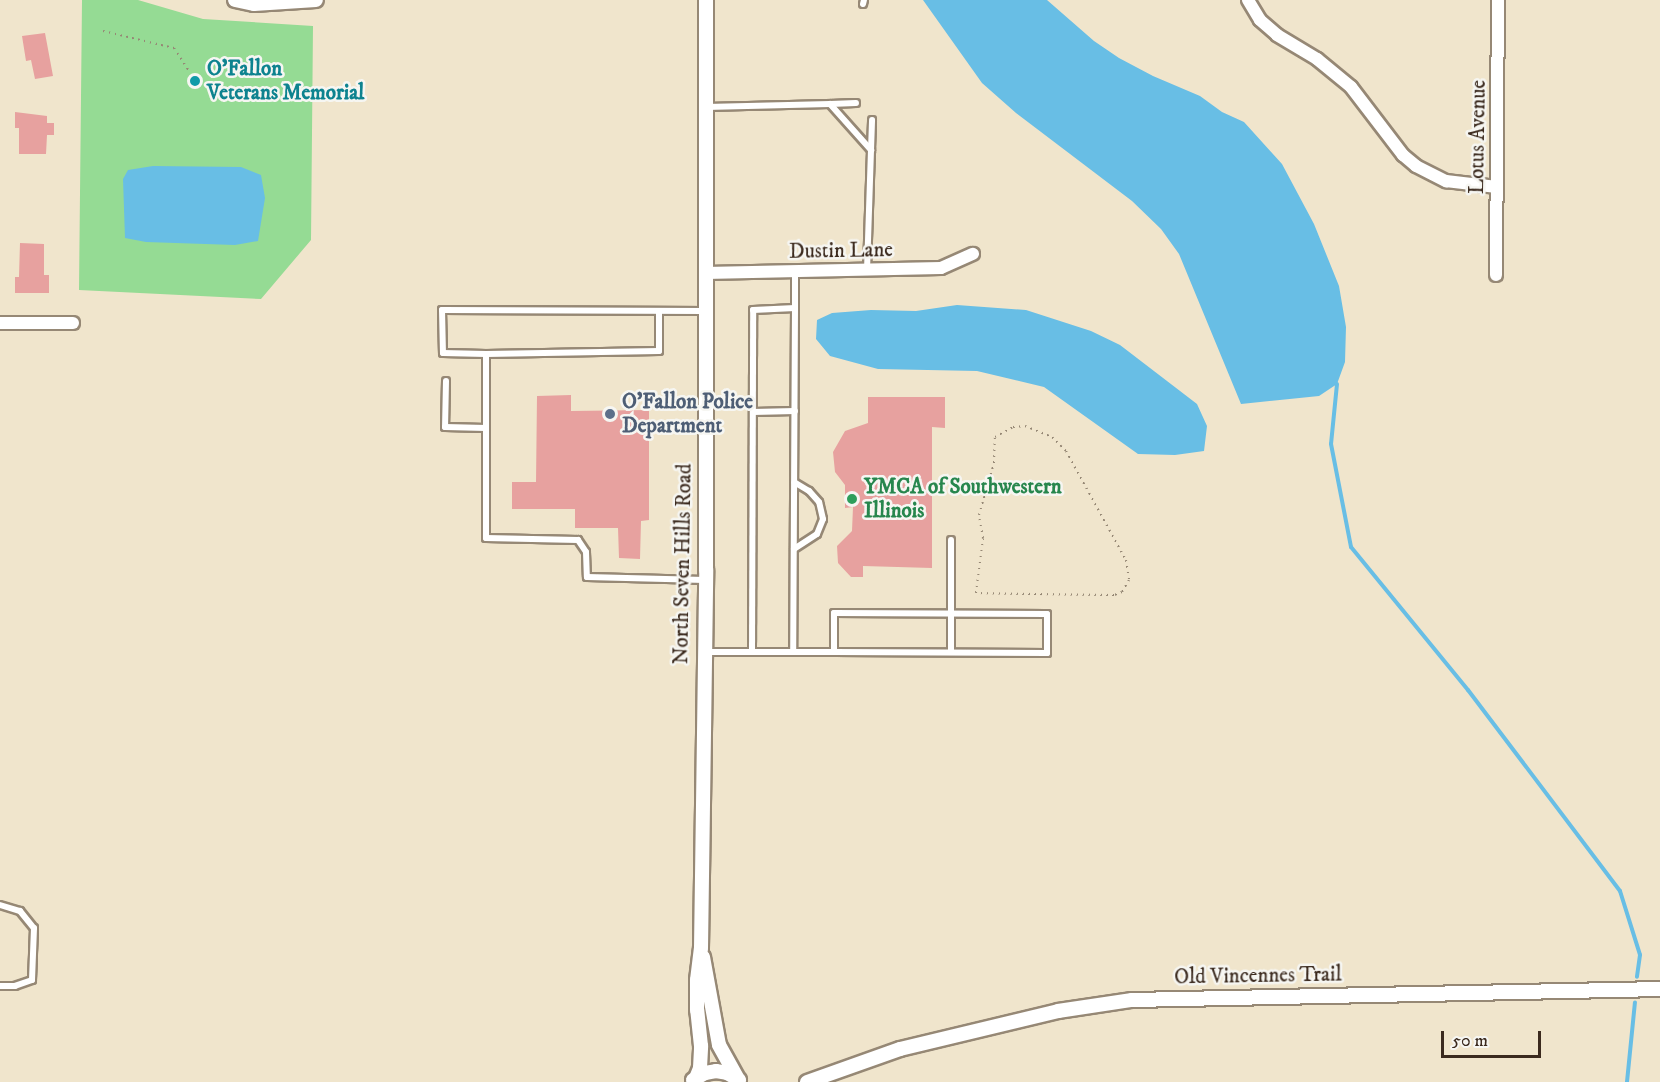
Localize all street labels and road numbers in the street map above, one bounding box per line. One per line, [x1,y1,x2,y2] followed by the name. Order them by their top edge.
[1464,80,1492,194] street label: Lotus Avenue
[789,237,893,265] street label: Dustin Lane
[669,463,697,665] street label: North Seven Hills Road
[1174,962,1342,990] street label: Old Vincennes Trail

